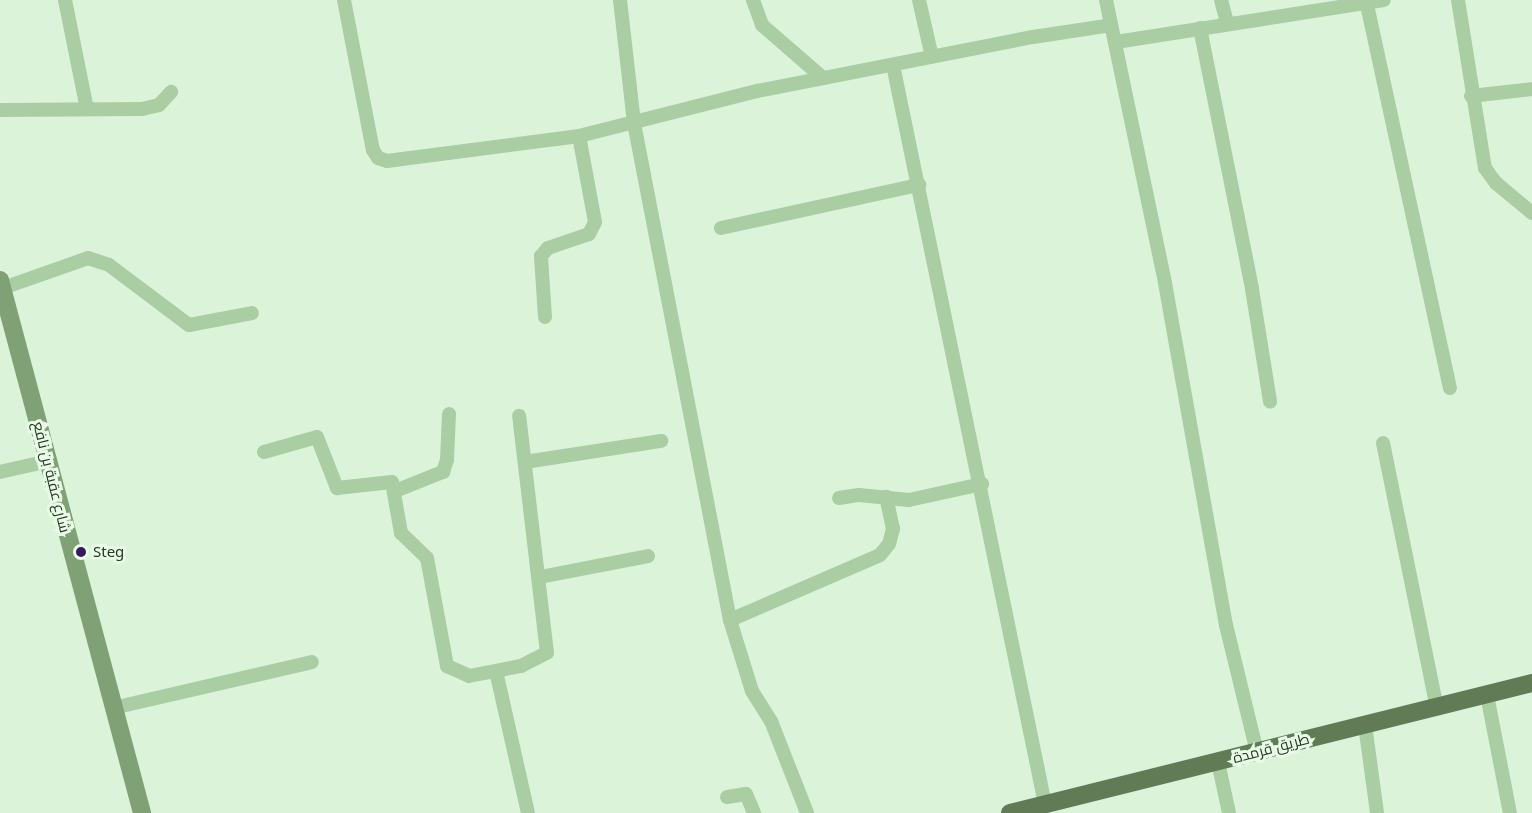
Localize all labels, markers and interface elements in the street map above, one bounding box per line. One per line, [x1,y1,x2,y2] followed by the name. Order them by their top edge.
[30,420,74,534] street label: شارع عقبة بن نافع
[93,543,124,561] place label: Steg
[74,545,88,559] marker: Steg
[1231,729,1311,767] street label: طريق قرمدة

